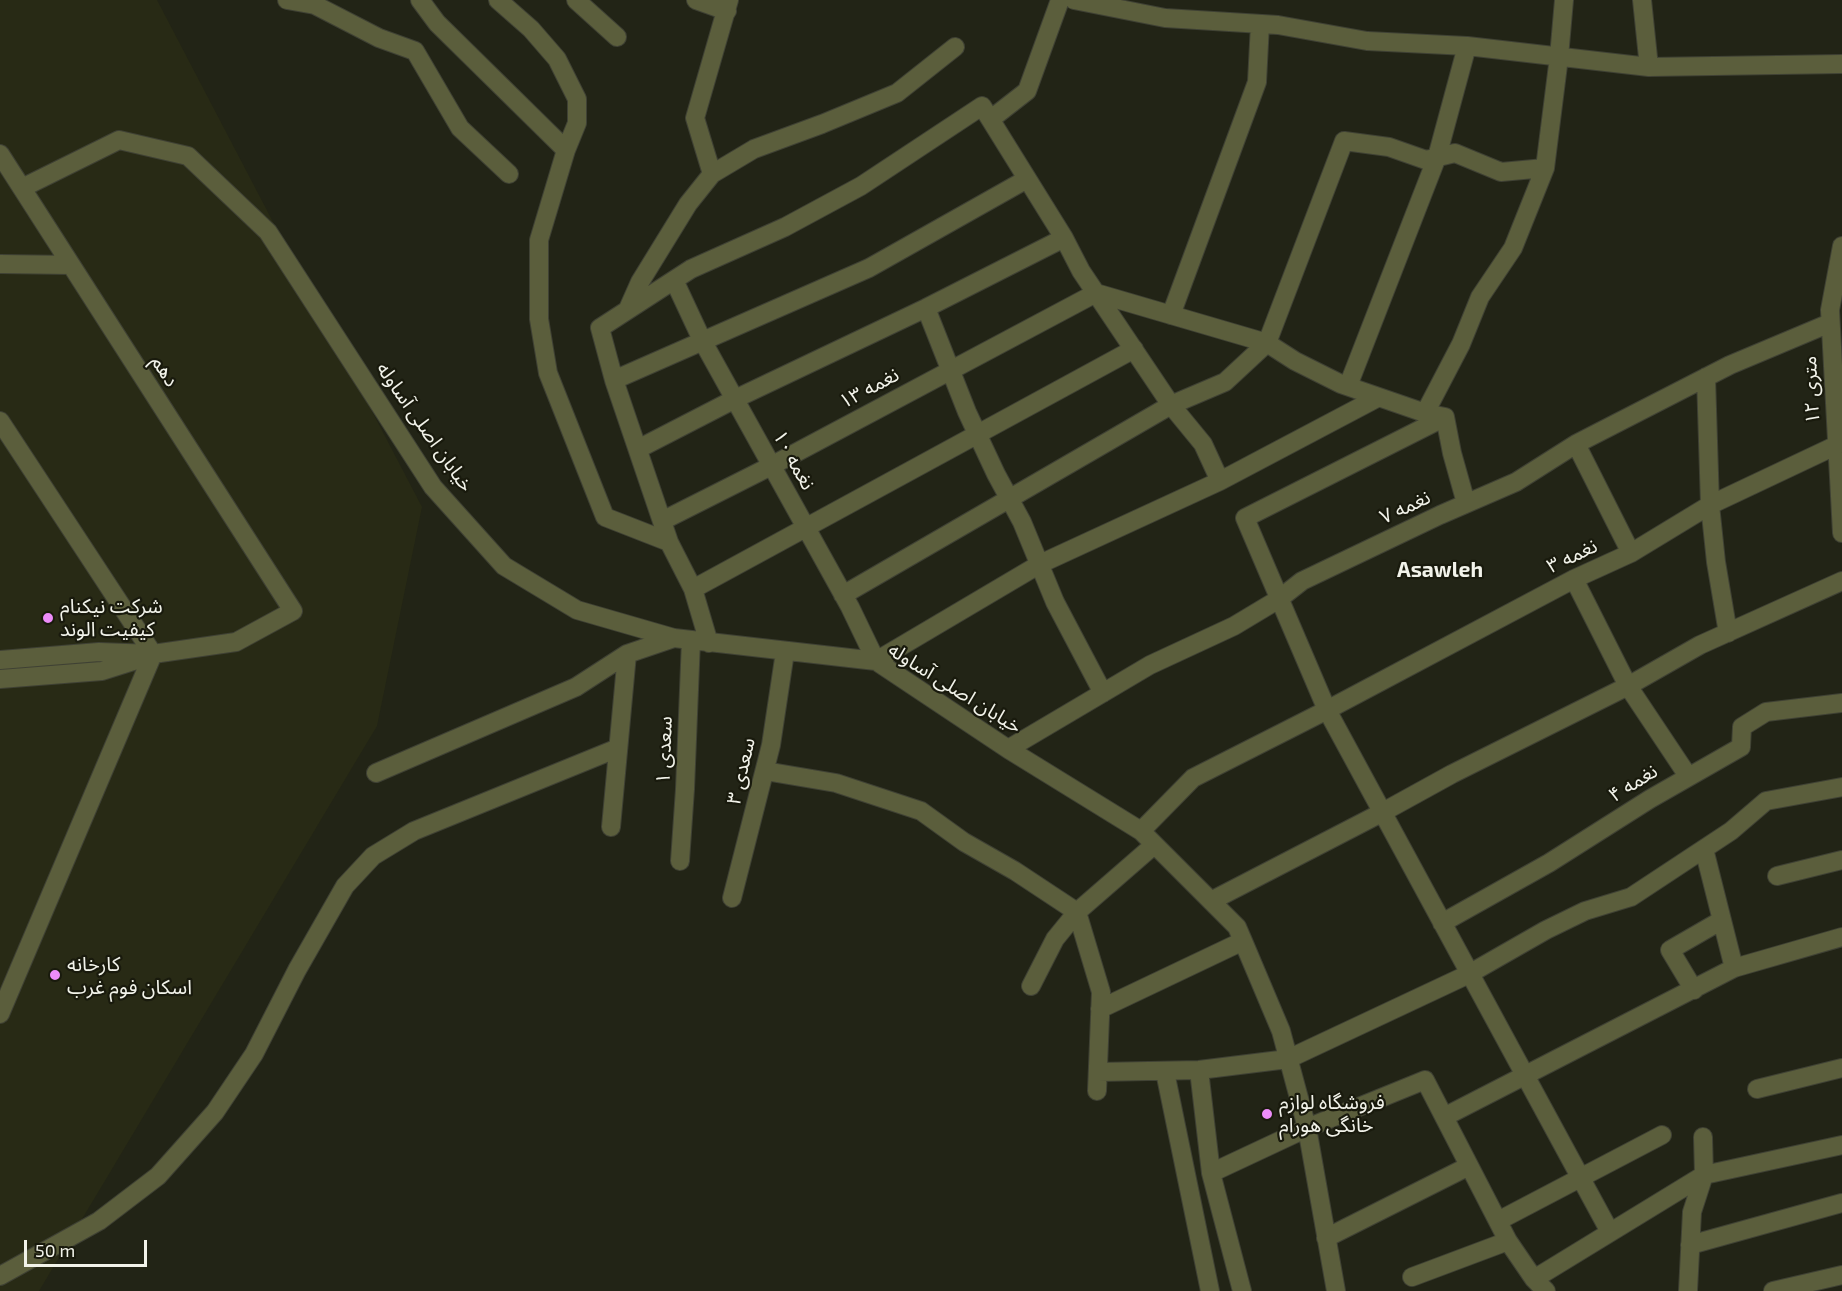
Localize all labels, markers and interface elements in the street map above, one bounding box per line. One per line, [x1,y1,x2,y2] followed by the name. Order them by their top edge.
[146,351,184,391] street label: دهم
[1797,355,1825,425] street label: ۱۲ متری
[371,358,479,496] street label: خیابان اصلی آساوله
[835,362,903,414] street label: نغمه ۱۳
[768,426,820,494] street label: نغمه ۱۰
[1376,485,1434,529] street label: نغمه ۷
[1543,534,1601,578] street label: نغمه ۳
[1397,557,1483,583] district label: Asawleh
[60,594,163,641] place label: شرکت نیکنام کیفیت الوند
[41,611,55,625] marker: شرکت نیکنام کیفیت الوند
[884,637,1026,739] street label: خیابان اصلی آساوله
[651,716,677,784] street label: سعدی ۱
[722,735,760,807] street label: سعدی ۳
[1604,759,1662,807] street label: نغمه ۴
[67,952,192,999] place label: کارخانه اسکان فوم غرب
[48,968,62,982] marker: کارخانه اسکان فوم غرب
[1279,1090,1385,1137] place label: فروشگاه لوازم خانگی هورام
[1260,1107,1274,1121] marker: فروشگاه لوازم خانگی هورام
[27,1228,150,1266] scale bar
[35,1239,75,1261] text: 50 m

